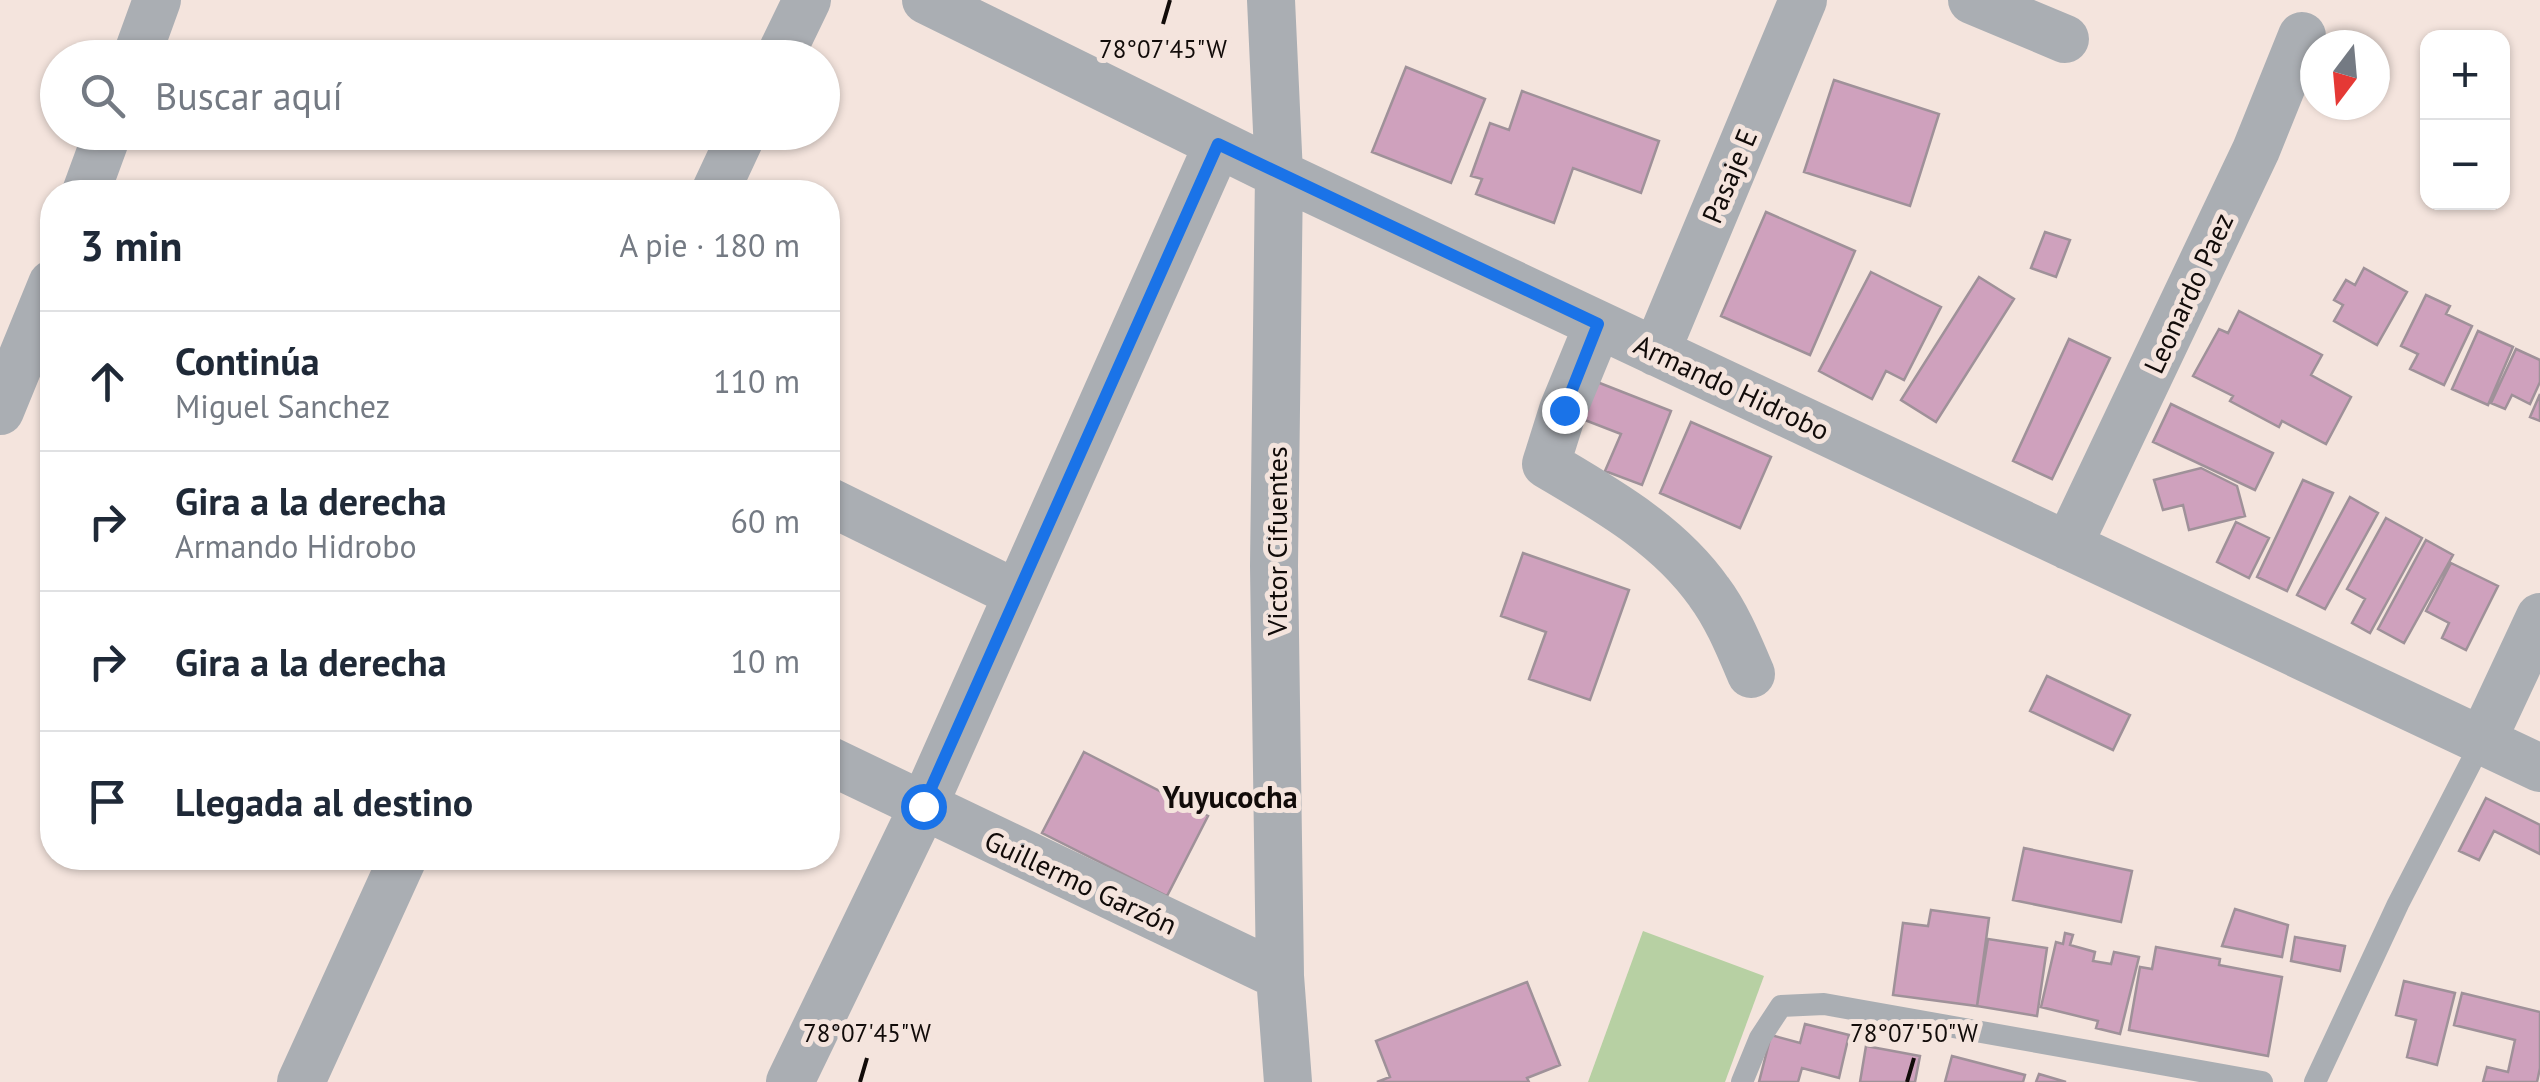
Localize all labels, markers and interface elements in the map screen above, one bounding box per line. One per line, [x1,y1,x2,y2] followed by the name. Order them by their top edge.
[2300,30,2390,120] north arrow
[2420,30,2510,210] map controls
[2420,30,2510,120] button: +
[1099,33,1227,65] text: 78°07'45"W
[40,40,840,150] search box
[75,68,130,123] icon: search
[155,71,343,120] text: Buscar aquí
[2420,120,2510,210] button: −
[1693,123,1765,229] street label: Pasaje E
[2135,207,2241,379] street label: Leonardo Paez
[80,218,182,273] text: 3 min
[619,224,800,266] text: A pie · 180 m
[1628,326,1836,448] street label: Armando Hidrobo
[175,336,319,385] text: Continúa
[80,354,135,409] icon: ahead
[713,360,800,402] text: 110 m
[175,385,390,427] text: Miguel Sanchez
[1542,388,1588,434] route end
[1258,446,1295,637] street label: Victor Cifuentes
[175,476,447,525] text: Gira a la derecha
[80,494,135,549] icon: right
[731,500,800,542] text: 60 m
[175,525,417,567] text: Armando Hidrobo
[80,634,135,689] icon: right
[175,637,447,686] text: Gira a la derecha
[731,640,800,682] text: 10 m
[80,774,135,829] icon: arrive
[175,777,473,826] text: Llegada al destino
[1161,777,1298,816] district label: Yuyucocha
[901,784,947,830] route start
[979,821,1183,943] street label: Guillermo Garzón
[803,1017,931,1049] text: 78°07'45"W
[1850,1017,1978,1049] text: 78°07'50"W

